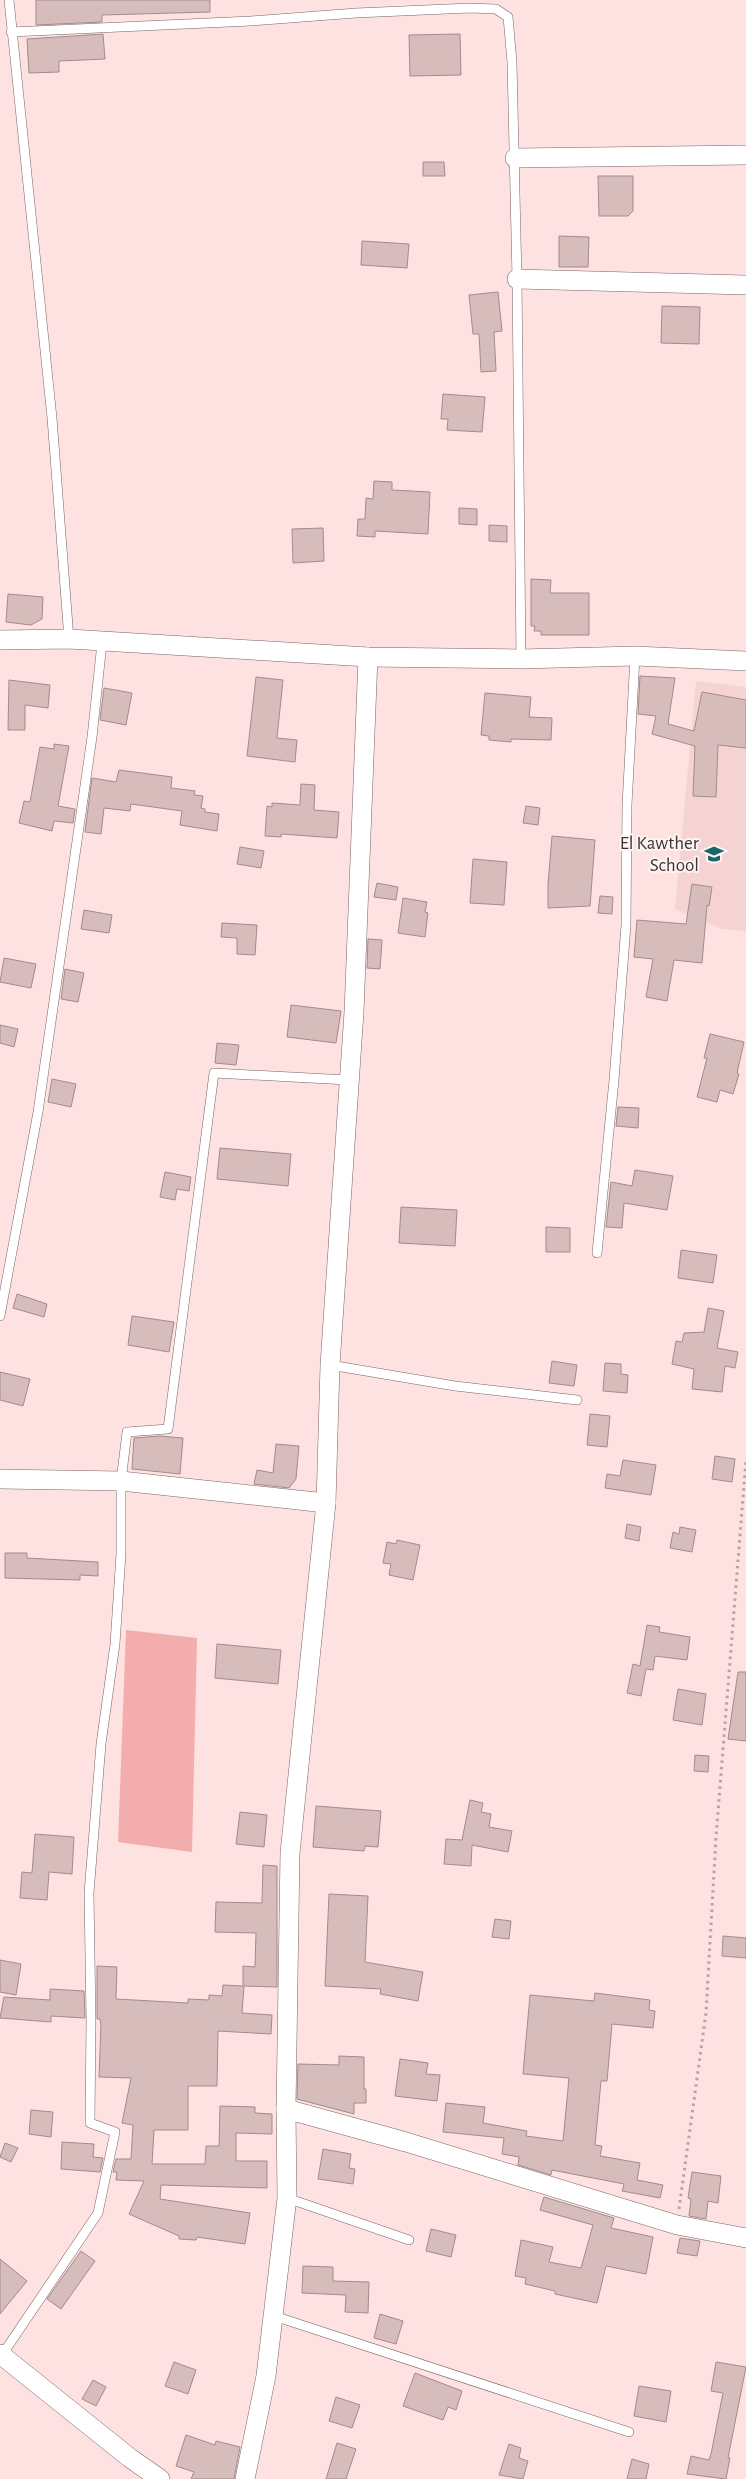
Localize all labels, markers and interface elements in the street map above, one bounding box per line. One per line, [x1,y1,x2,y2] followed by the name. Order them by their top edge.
[620,834,699,875] place label: El Kawther School
[703,843,725,865] school or university icon: El Kawther School

